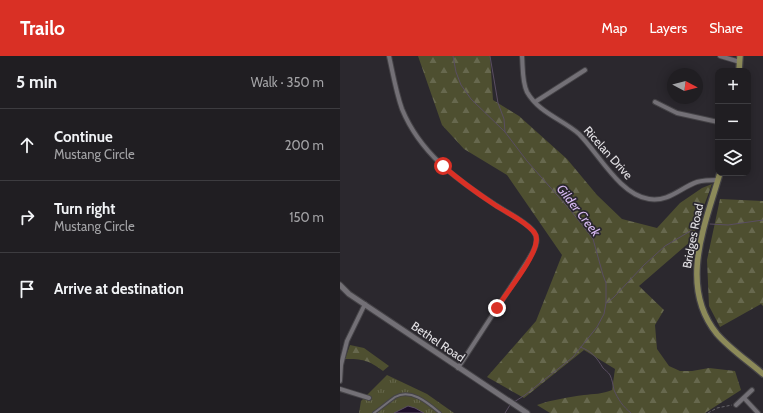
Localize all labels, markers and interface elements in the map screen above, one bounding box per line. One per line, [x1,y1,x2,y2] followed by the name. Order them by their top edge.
[20,17,65,40] text: Trailo
[602,19,627,37] text: Map
[649,19,687,37] text: Layers
[709,19,743,37] text: Share
[667,68,703,104] north arrow
[715,68,751,176] map controls
[715,68,751,104] button: +
[16,72,57,92] text: 5 min
[251,74,324,90] text: Walk · 350 m
[715,104,751,140] button: −
[581,123,636,182] street label: Ricelan Drive
[54,128,113,146] text: Continue
[16,134,38,156] icon: ahead
[285,137,324,153] text: 200 m
[715,140,751,176] button: layers
[54,146,135,162] text: Mustang Circle
[434,157,452,175] route start
[554,181,605,240] water label: Gilder Creek
[54,200,115,218] text: Turn right
[679,202,706,270] street label: Bridges Road
[16,206,38,228] icon: right
[289,209,324,225] text: 150 m
[54,218,135,234] text: Mustang Circle
[16,278,38,300] icon: arrive
[54,280,184,298] text: Arrive at destination
[488,299,506,317] route end
[409,318,468,365] street label: Bethel Road

